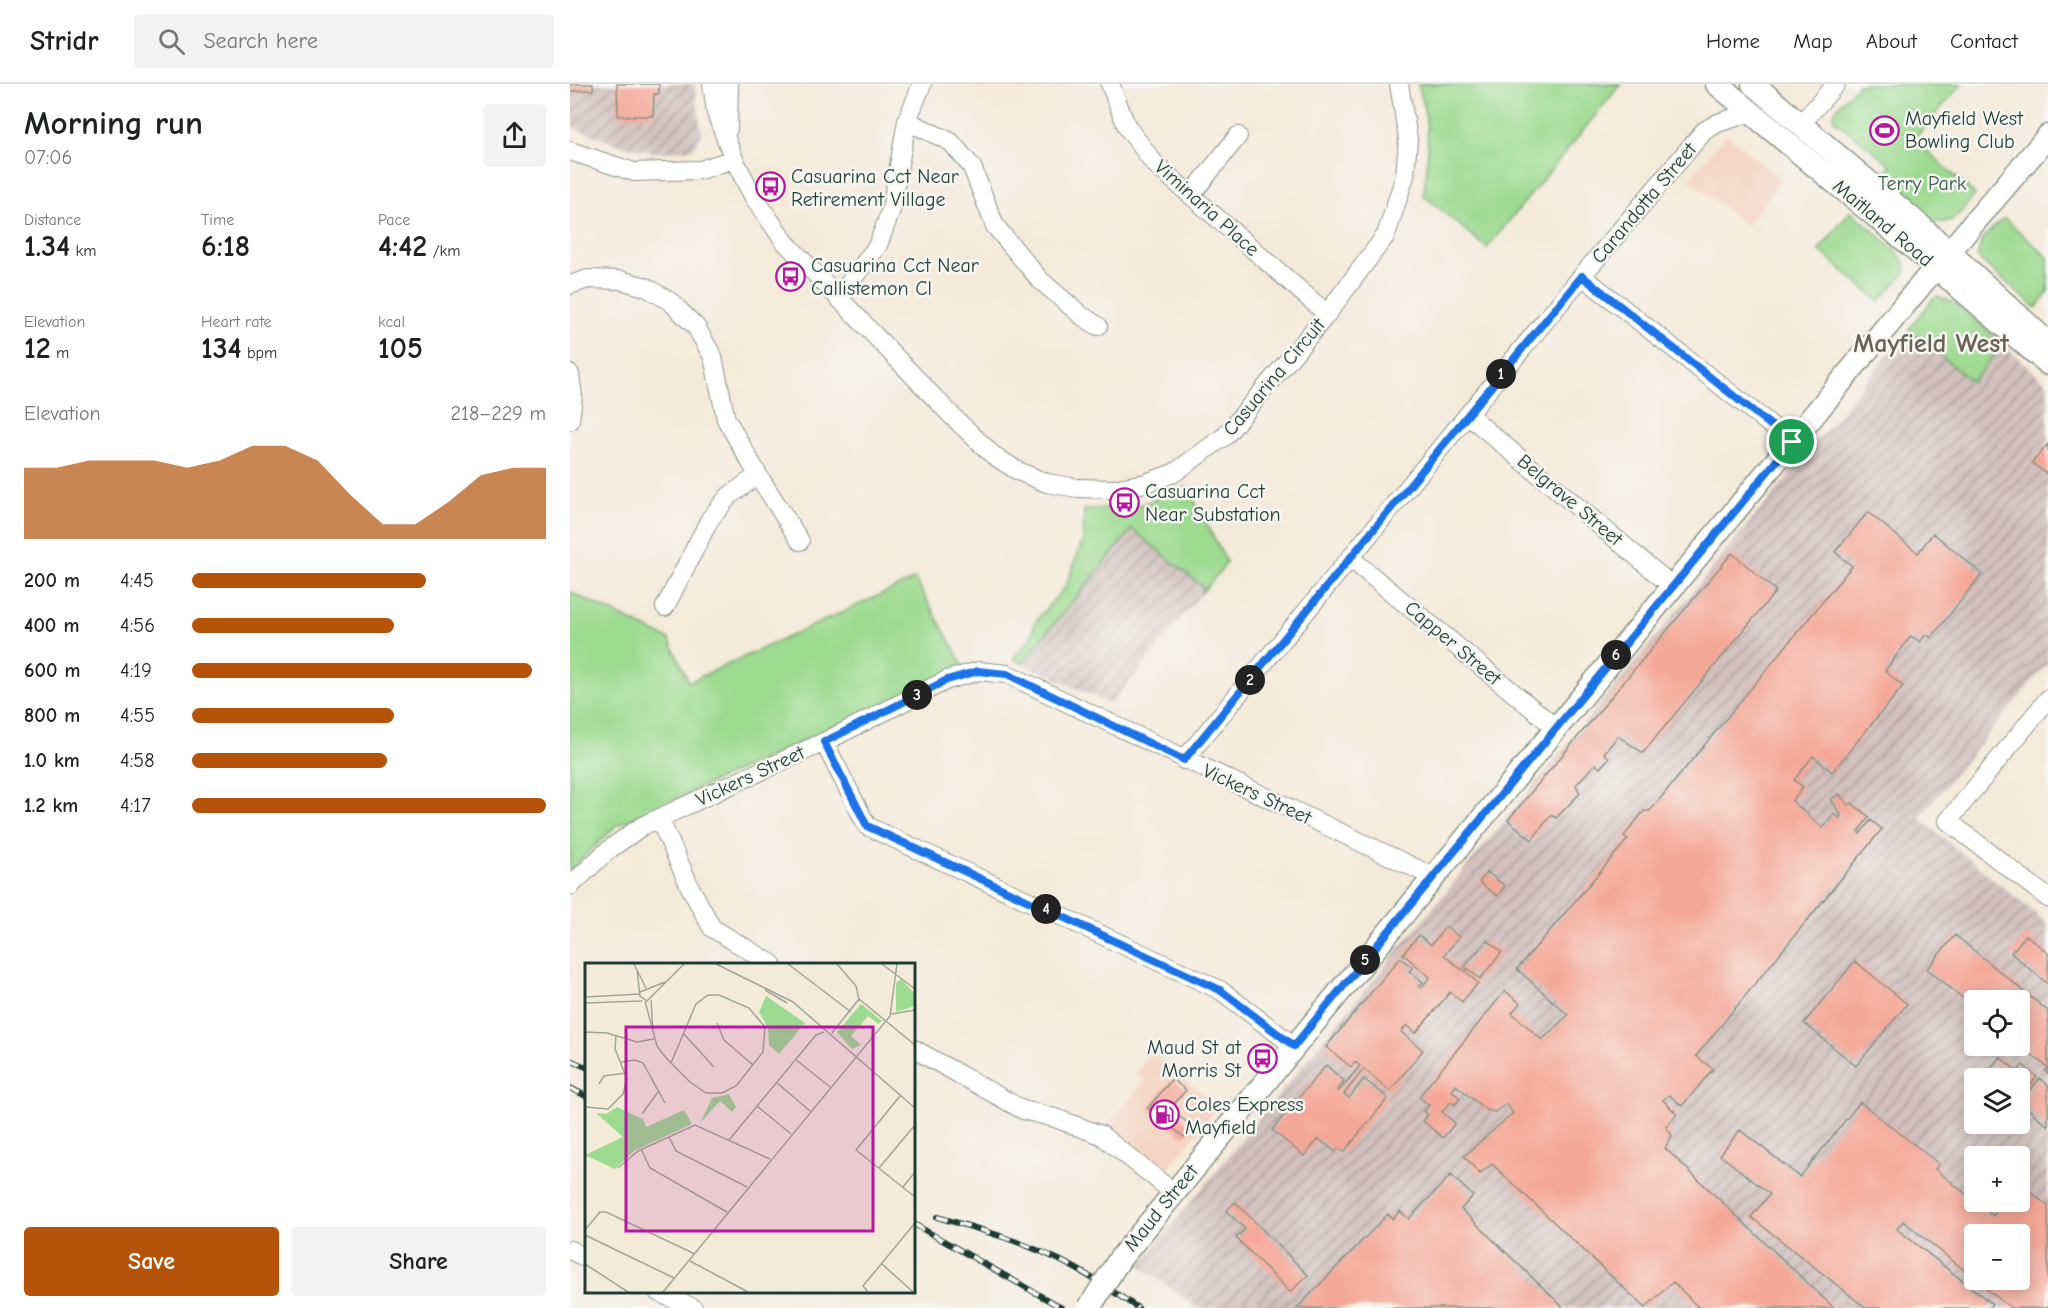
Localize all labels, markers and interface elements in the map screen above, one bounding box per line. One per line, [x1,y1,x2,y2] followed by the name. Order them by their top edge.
[134,14,554,68] search box
[30,25,98,57] text: Stridr
[155,25,188,58] icon: search
[203,28,318,54] text: Search here
[1706,29,1760,53] text: Home
[1793,29,1833,53] text: Map
[1866,29,1917,53] text: About
[1950,29,2018,53] text: Contact
[24,104,203,142] text: Morning run
[483,104,546,167] button: share
[1905,107,2024,153] place label: Mayfield West Bowling Club
[1868,114,1900,146] sports icon: Mayfield West Bowling Club
[1587,137,1702,268] street label: Carandotta Street
[24,146,72,169] text: 07:06
[1150,155,1264,261] street label: Viminaria Place
[791,165,959,211] place label: Casuarina Cct Near Retirement Village
[754,171,786,203] bus stop icon: Casuarina Cct Near Retirement Village
[1878,172,1967,195] park label: Terry Park
[1828,174,1938,272] street label: Maitland Road
[24,211,81,229] text: Distance
[201,211,234,229] text: Time
[378,211,410,229] text: Pace
[24,229,70,264] text: 1.34
[201,229,250,264] text: 6:18
[378,229,427,264] text: 4:42
[70,242,96,260] text: km
[427,242,461,260] text: /km
[811,254,979,300] place label: Casuarina Cct Near Callistemon Cl
[774,261,806,293] bus stop icon: Casuarina Cct Near Callistemon Cl
[24,313,85,331] text: Elevation
[201,313,272,331] text: Heart rate
[378,313,405,331] text: kcal
[1218,313,1331,440] street label: Casuarina Circuit
[1853,329,2009,359] district label: Mayfield West
[24,331,51,366] text: 12
[201,331,242,366] text: 134
[378,331,423,366] text: 105
[51,344,69,362] text: m
[242,344,277,362] text: bpm
[1486,359,1516,389] pin: 1
[1498,365,1504,383] text: 1
[24,402,101,425] text: Elevation
[451,402,546,425] text: 218–229 m
[1766,416,1817,467] pin
[1775,425,1808,458] icon: arrive
[1513,449,1628,551] street label: Belgrave Street
[1145,480,1281,526] place label: Casuarina Cct Near Substation
[1108,487,1140,519] bus stop icon: Casuarina Cct Near Substation
[24,569,80,592] text: 200 m
[120,569,154,592] text: 4:45
[1400,596,1507,691] street label: Capper Street
[24,614,79,637] text: 400 m
[120,614,155,637] text: 4:56
[1601,640,1631,670] pin: 6
[1612,646,1620,664] text: 6
[24,659,80,682] text: 600 m
[120,659,152,682] text: 4:19
[1235,665,1265,695] pin: 2
[1246,671,1254,689] text: 2
[902,680,932,710] pin: 3
[913,686,921,704] text: 3
[24,704,80,727] text: 800 m
[120,704,155,727] text: 4:55
[692,740,809,811] street label: Vickers Street
[24,749,80,772] text: 1.0 km
[120,749,154,772] text: 4:58
[1199,759,1316,830] street label: Vickers Street
[24,794,78,817] text: 1.2 km
[120,794,151,817] text: 4:17
[1031,894,1061,924] pin: 4
[1042,900,1050,918] text: 4
[1350,945,1380,975] pin: 5
[1361,951,1369,969] text: 5
[585,963,915,1293] inset map
[1964,990,2030,1290] map controls
[1964,990,2030,1056] button: locate
[1147,1036,1242,1082] place label: Maud St at Morris St
[1246,1042,1278,1074] bus stop icon: Maud St at Morris St
[1964,1068,2030,1134] button: layers
[1185,1093,1304,1139] place label: Coles Express Mayfield
[1148,1099,1180,1131] fuel station icon: Coles Express Mayfield
[1964,1146,2030,1212] button: +
[1119,1159,1204,1256] street label: Maud Street
[1964,1224,2030,1290] button: −
[24,1227,279,1296] button: Save
[291,1227,546,1296] button: Share

